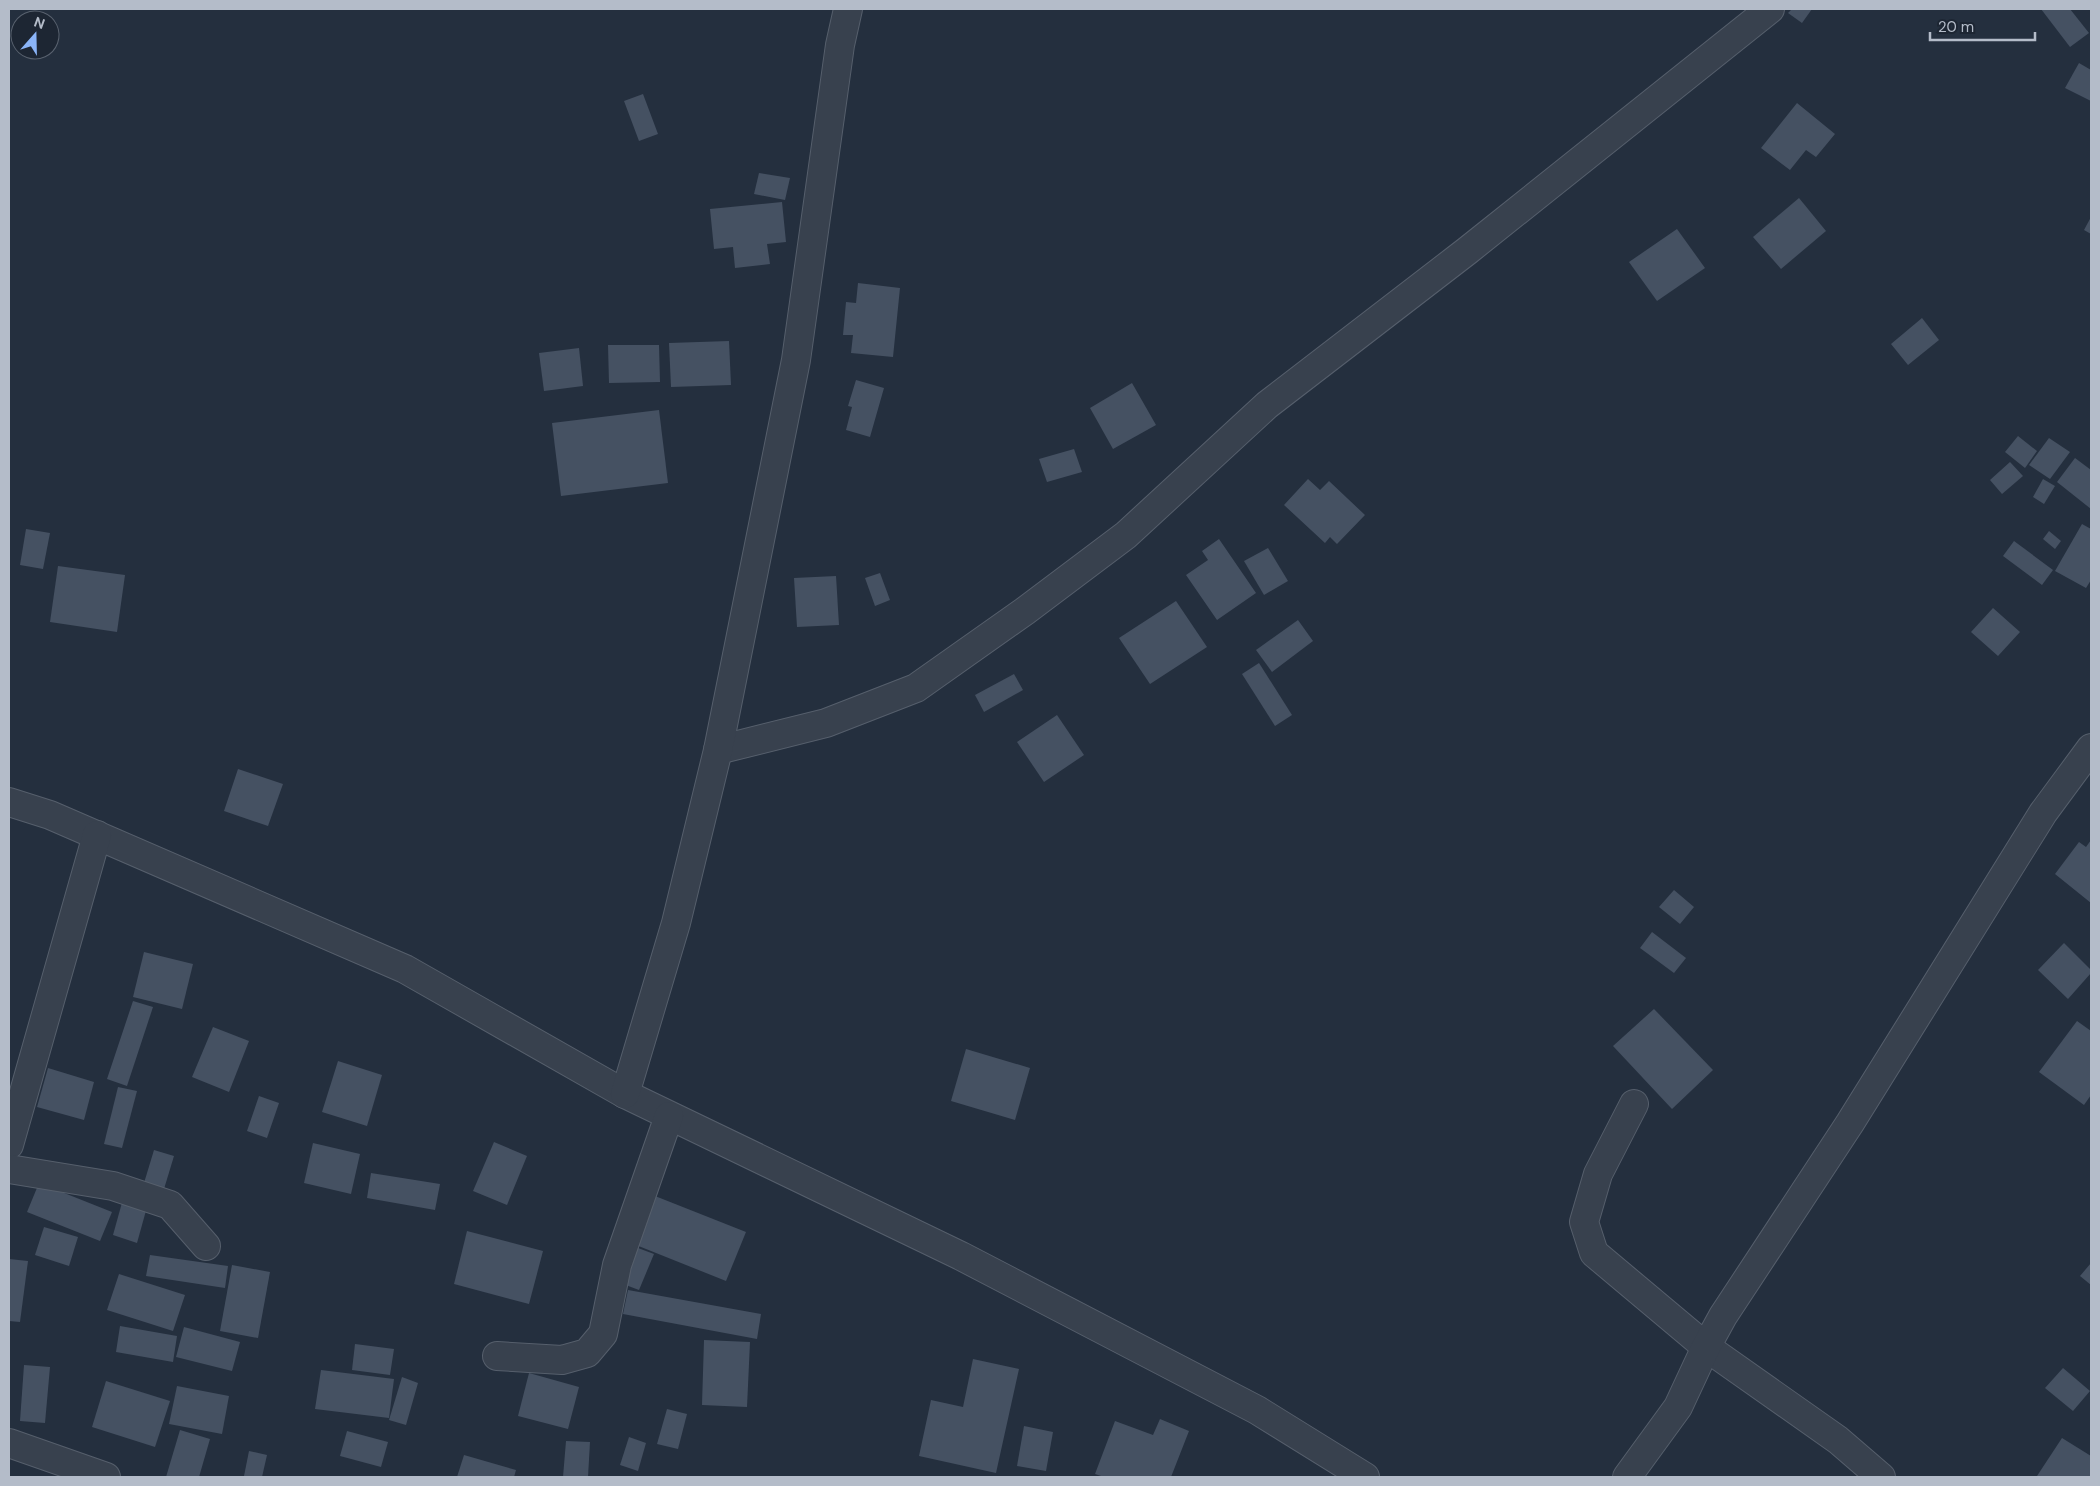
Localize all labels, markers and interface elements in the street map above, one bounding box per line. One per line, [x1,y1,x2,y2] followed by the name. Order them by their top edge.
[10,10,60,60] north arrow
[1930,10,2035,42] scale bar
[32,13,47,33] text: N
[1938,17,1974,37] text: 20 m

